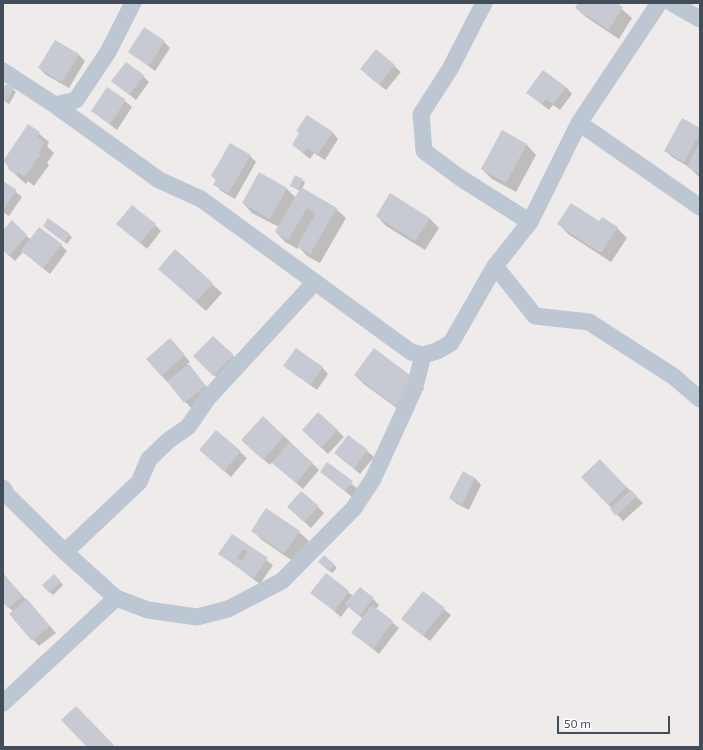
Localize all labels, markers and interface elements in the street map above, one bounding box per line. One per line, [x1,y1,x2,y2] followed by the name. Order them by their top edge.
[559,708,672,734] scale bar
[564,716,591,730] text: 50 m

